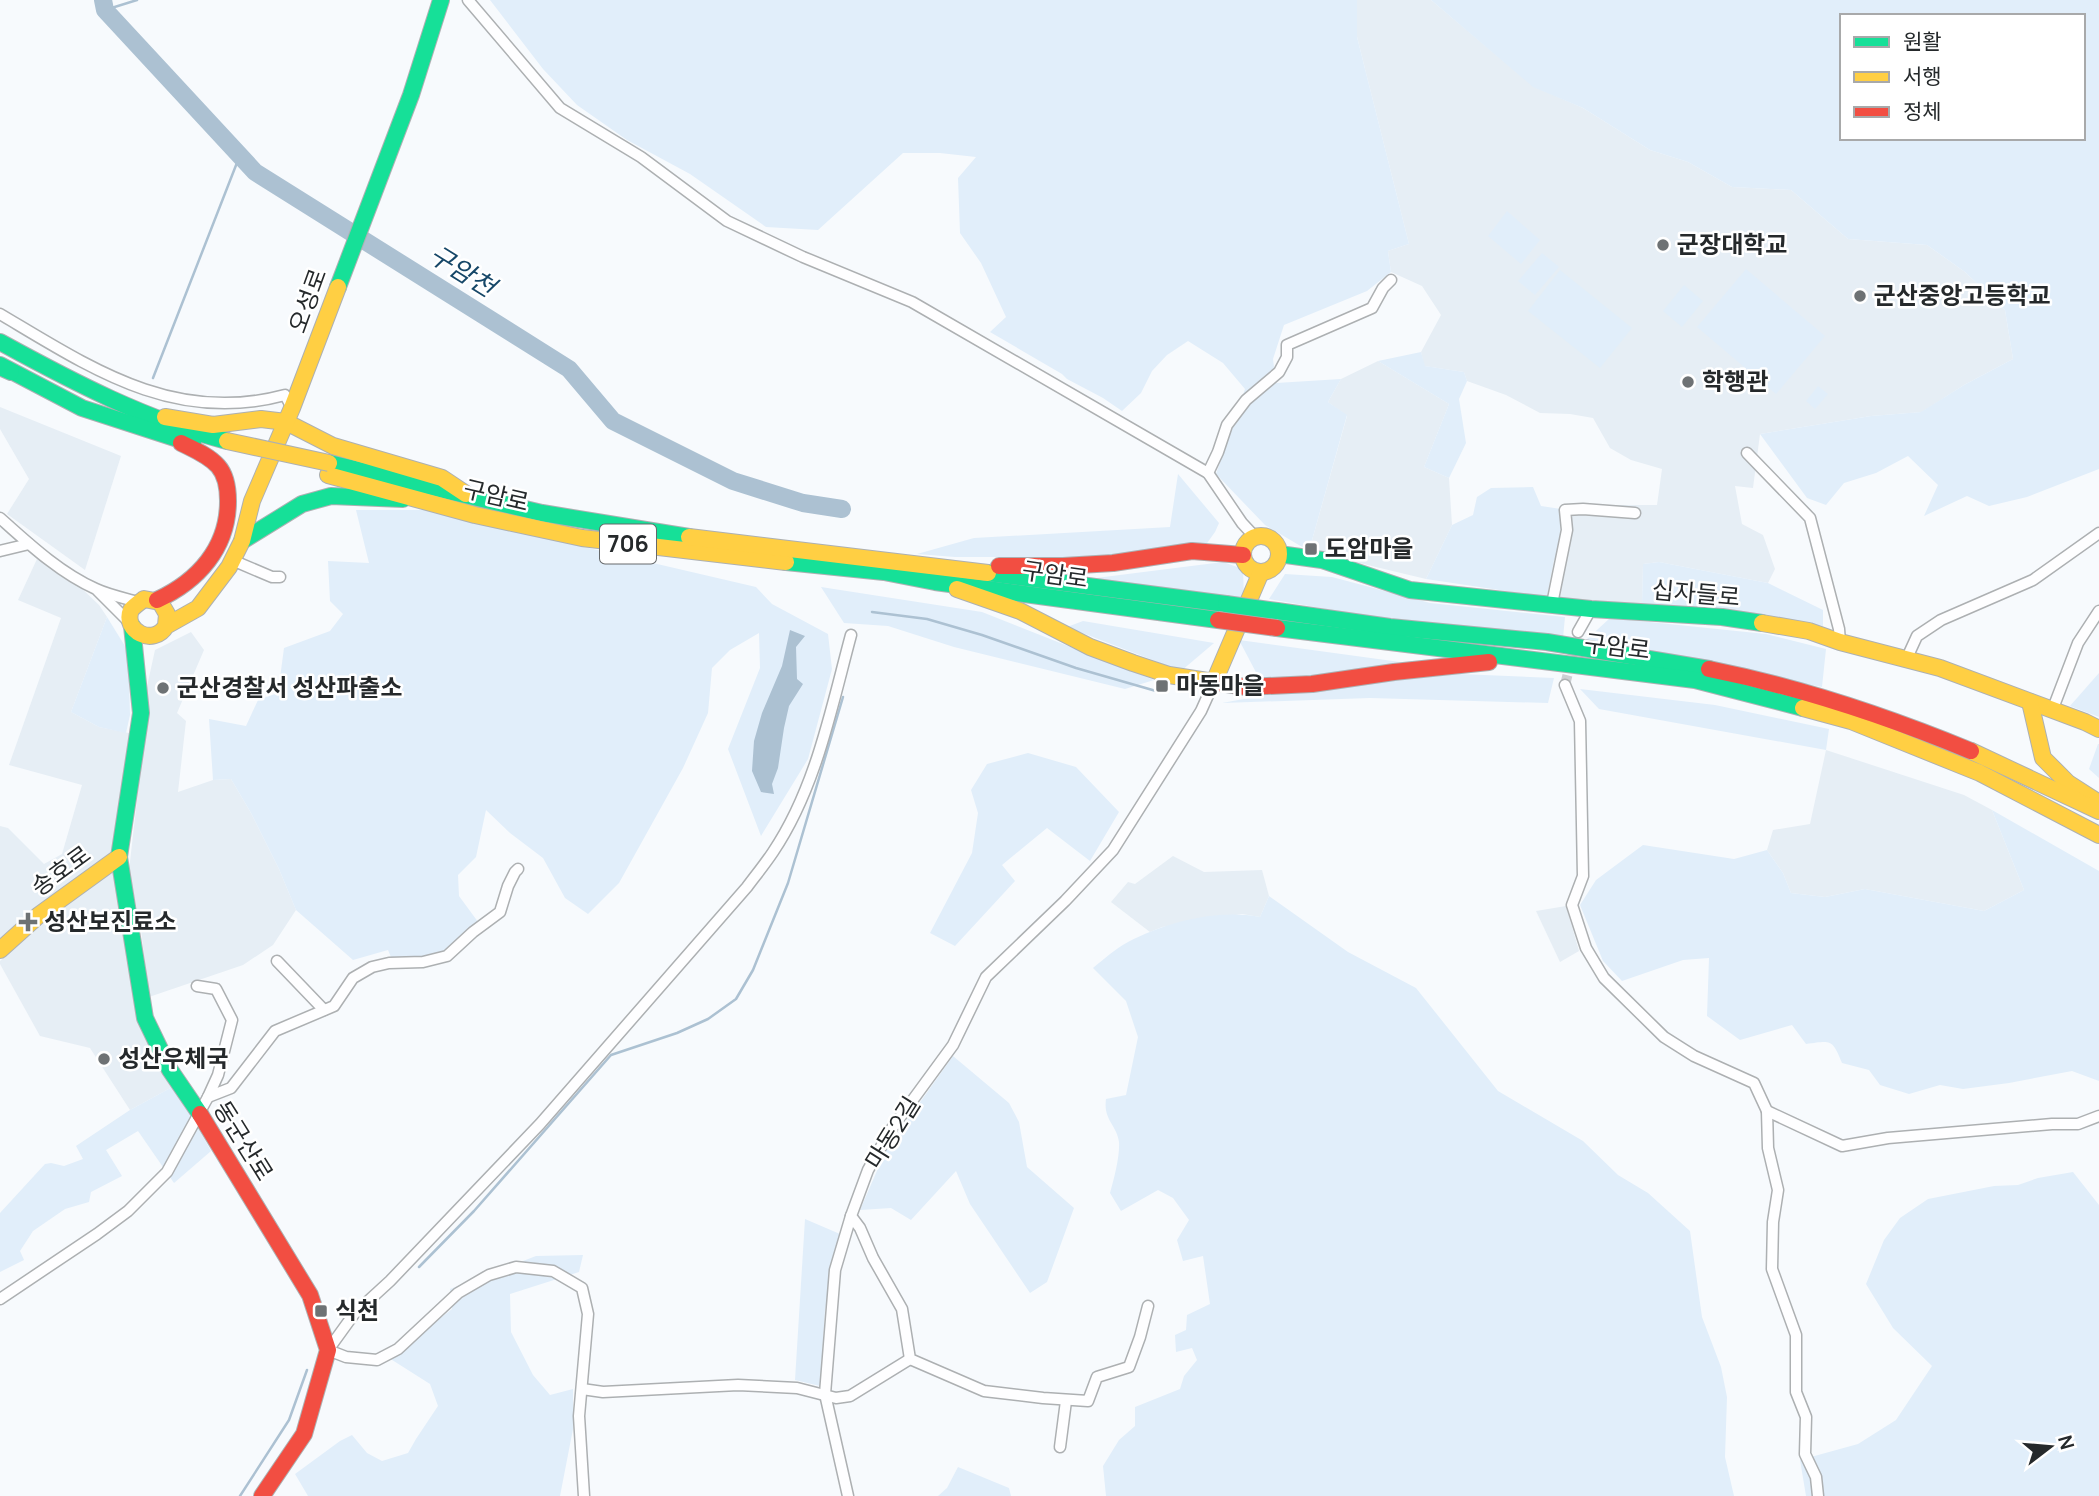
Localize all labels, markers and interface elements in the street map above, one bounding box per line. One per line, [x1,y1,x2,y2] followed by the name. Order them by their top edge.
[1840,14,2085,140] legend
[1903,27,1942,55] text: 원활
[1903,62,1942,90] text: 서행
[1903,97,1942,125] text: 정체
[1677,227,1787,260] place label: 군장대학교
[423,236,505,306] water label: 구암천
[1655,237,1671,253] marker: 군장대학교
[280,264,333,337] street label: 오성로
[1874,278,2051,311] place label: 군산중앙고등학교
[1852,288,1868,304] marker: 군산중앙고등학교
[1702,364,1768,397] place label: 학행관
[1680,374,1696,390] marker: 학행관
[460,471,532,518] street label: 구암로
[600,524,656,564] road number: 706
[1325,531,1413,564] place label: 도암마을
[1303,541,1319,557] marker: 도암마을
[1020,553,1090,594] street label: 구암로
[1651,572,1742,613] street label: 십자들로
[1582,625,1652,666] street label: 구암로
[1176,668,1264,701] place label: 마동마을
[177,670,403,703] place label: 군산경찰서 성산파출소
[1154,678,1170,694] marker: 마동마을
[155,680,171,696] marker: 군산경찰서 성산파출소
[24,837,97,903] street label: 송호로
[44,904,176,937] place label: 성산보진료소
[18,912,38,932] marker: 성산보진료소
[118,1041,228,1074] place label: 성산우체국
[96,1051,112,1067] marker: 성산우체국
[857,1090,927,1175] street label: 마동2길
[207,1094,282,1186] street label: 동군산로
[335,1293,379,1326] place label: 식천
[313,1303,329,1319] marker: 식천
[2015,1412,2085,1482] north arrow
[2052,1432,2081,1452] text: N

